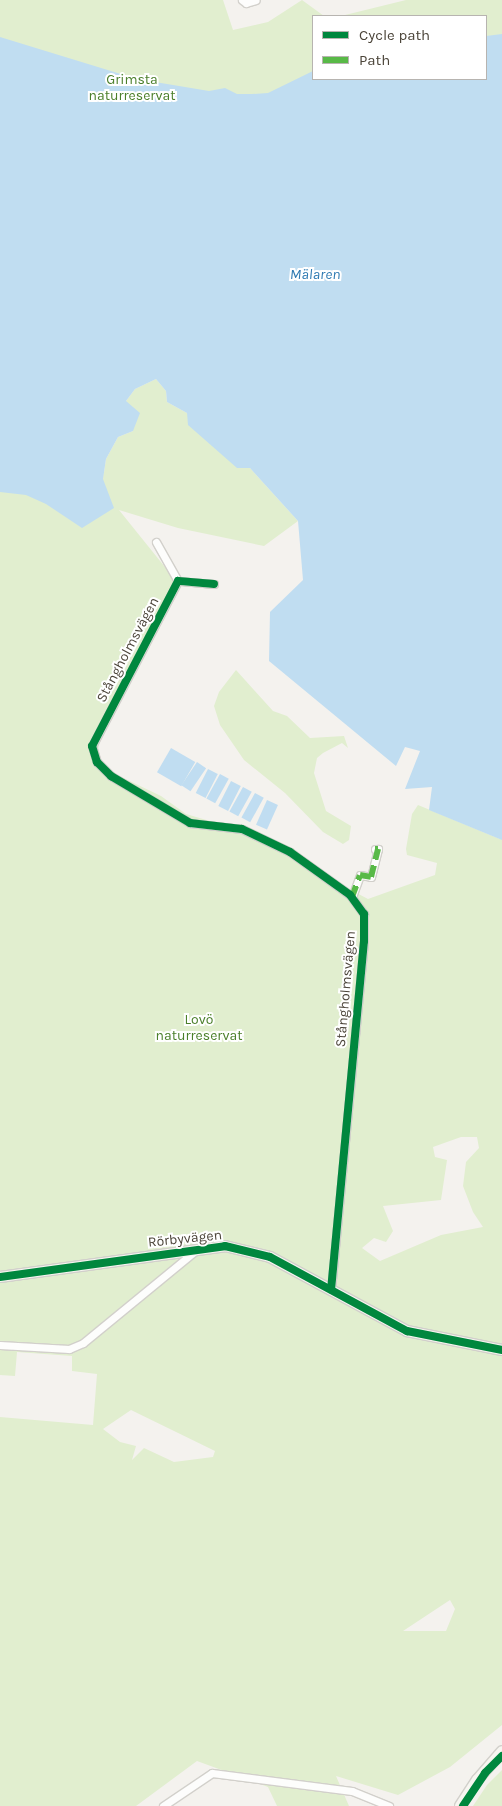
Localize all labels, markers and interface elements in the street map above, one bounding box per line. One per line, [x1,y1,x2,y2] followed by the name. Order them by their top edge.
[312,15,487,80] legend
[359,26,430,44] text: Cycle path
[359,51,390,69] text: Path
[89,72,175,104] park label: Grimsta naturreservat
[290,266,340,284] water label: Mälaren
[93,595,163,705] street label: Stångholmsvägen
[333,930,359,1048] street label: Stångholmsvägen
[156,1012,242,1044] park label: Lovö naturreservat
[147,1227,223,1251] street label: Rörbyvägen

